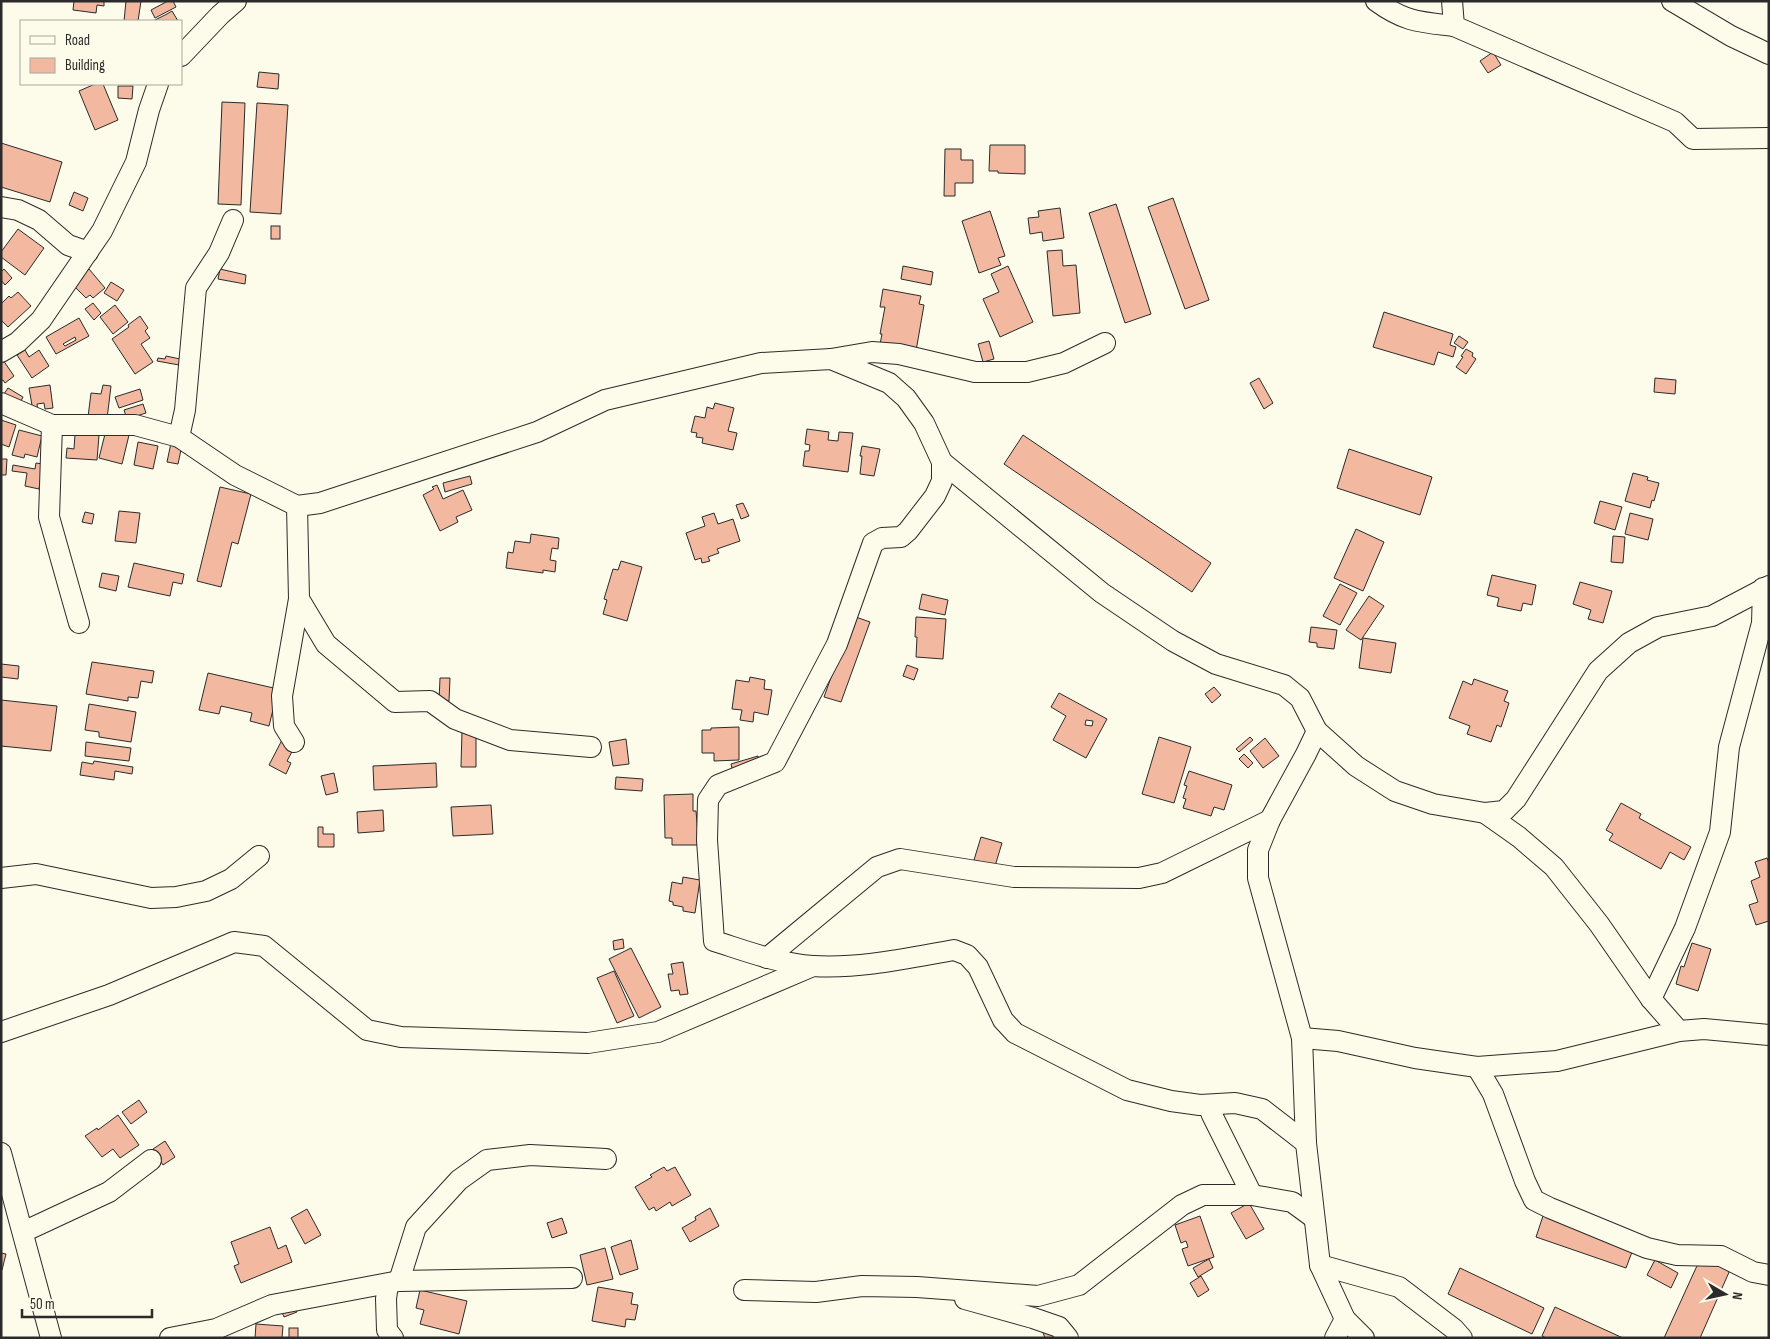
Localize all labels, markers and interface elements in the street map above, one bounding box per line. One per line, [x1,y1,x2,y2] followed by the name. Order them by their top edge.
[20,20,182,85] legend
[65,31,90,50] text: Road
[65,56,105,75] text: Building
[1700,1269,1750,1319] north arrow
[22,1286,152,1318] scale bar
[1728,1291,1746,1301] text: N
[30,1295,55,1314] text: 50 m

